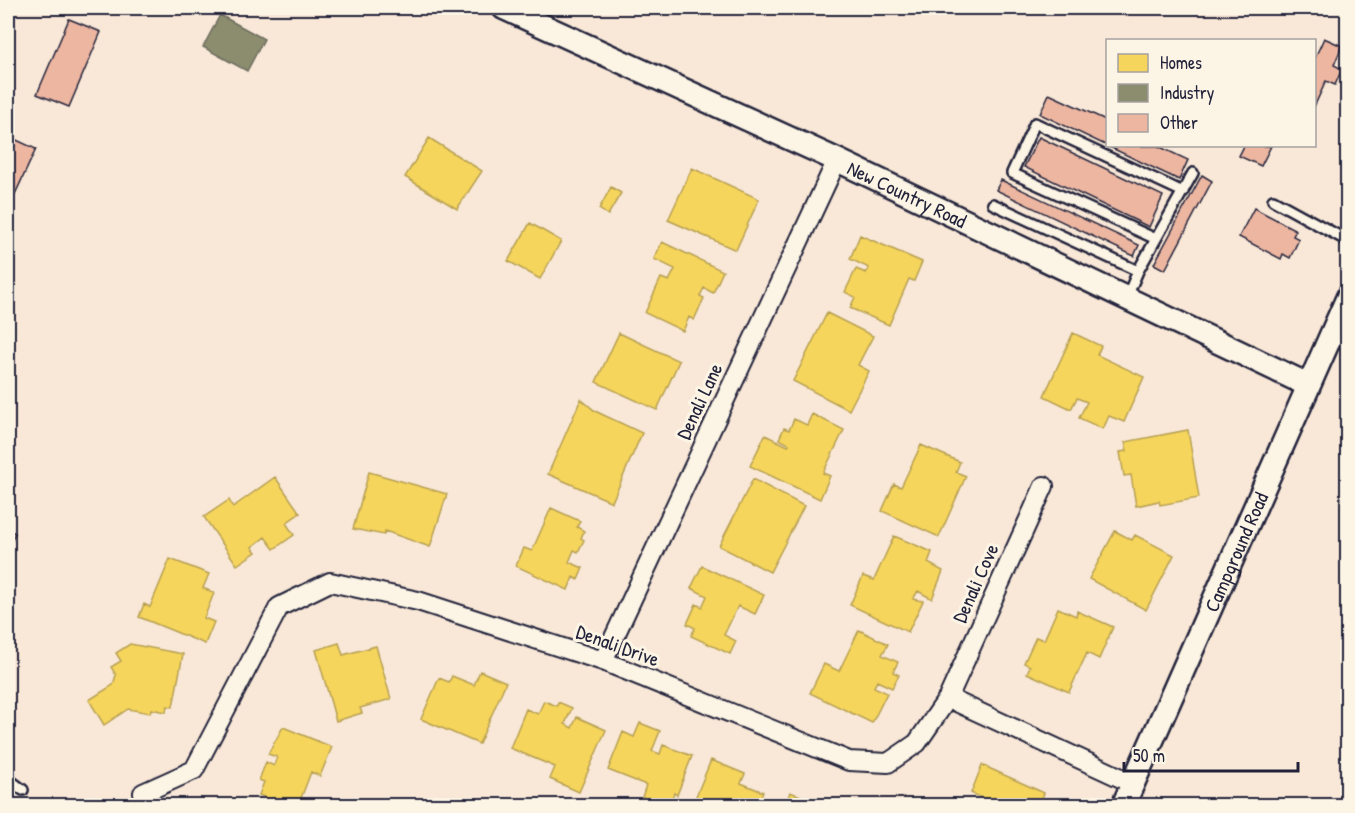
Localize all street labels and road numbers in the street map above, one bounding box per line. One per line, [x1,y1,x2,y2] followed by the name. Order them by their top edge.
[843,154,972,234] street label: New Country Road
[670,359,728,443] street label: Denali Lane
[1197,488,1274,616] street label: Campground Road
[946,539,1004,627] street label: Denali Cove
[573,618,663,672] street label: Denali Drive

